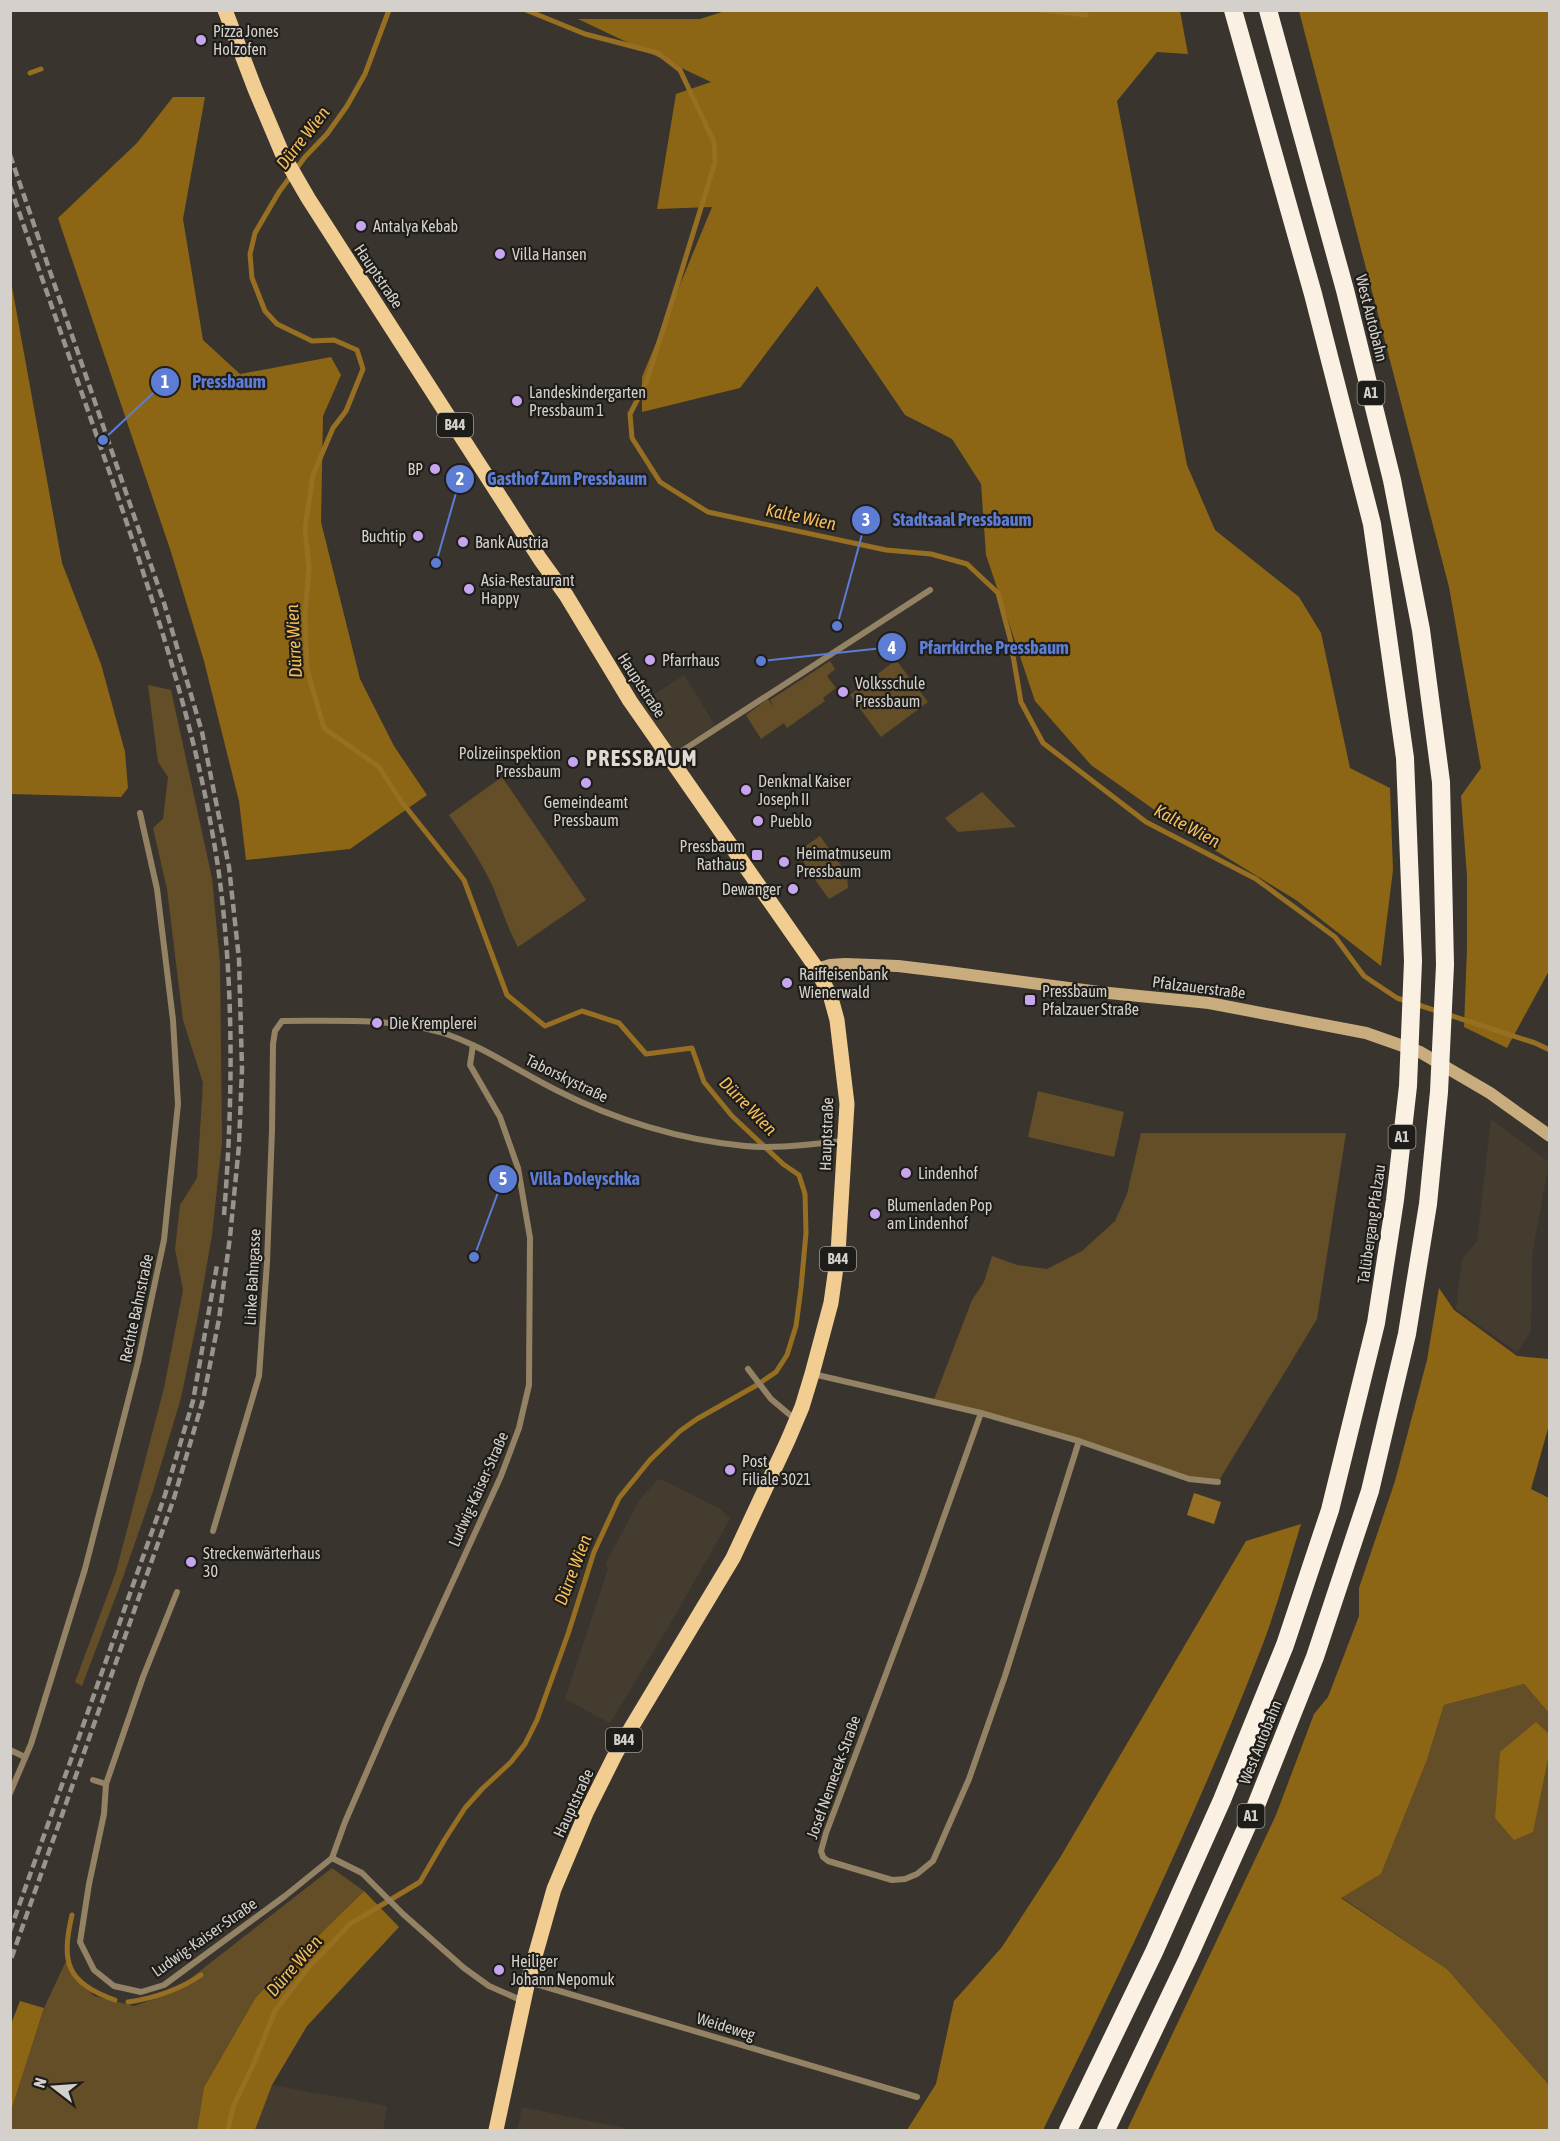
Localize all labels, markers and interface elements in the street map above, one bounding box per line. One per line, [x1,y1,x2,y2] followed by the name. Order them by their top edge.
[213,22,279,58] place label: Pizza Jones Holzofen
[194,33,208,47] marker: Pizza Jones Holzofen
[272,102,334,173] water label: Dürre Wien
[373,217,458,236] place label: Antalya Kebab
[354,219,368,233] marker: Antalya Kebab
[350,240,407,312] street label: Hauptstraße
[512,245,587,263] place label: Villa Hansen
[493,247,507,261] marker: Villa Hansen
[1353,273,1391,363] street label: West Autobahn
[150,364,278,400] callout: Pressbaum
[161,371,169,392] text: 1
[192,371,266,392] text: Pressbaum
[1358,381,1384,405] road number: A1
[529,383,646,419] place label: Landeskindergarten Pressbaum 1
[510,394,524,408] marker: Landeskindergarten Pressbaum 1
[437,413,473,437] road number: B44
[408,460,423,478] place label: BP
[445,461,659,497] callout: Gasthof Zum Pressbaum
[428,462,442,476] marker: BP
[456,468,464,489] text: 2
[487,468,647,489] text: Gasthof Zum Pressbaum
[764,499,838,534] water label: Kalte Wien
[851,502,1043,538] callout: Stadtsaal Pressbaum
[862,509,870,530] text: 3
[893,509,1031,530] text: Stadtsaal Pressbaum
[361,527,406,546] place label: Buchtip
[411,529,425,543] marker: Buchtip
[475,533,549,551] place label: Bank Austria
[456,535,470,549] marker: Bank Austria
[481,571,575,608] place label: Asia-Restaurant Happy
[462,582,476,596] marker: Asia-Restaurant Happy
[281,603,306,678] water label: Dürre Wien
[877,629,1081,665] callout: Pfarrkirche Pressbaum
[887,637,896,658] text: 4
[919,637,1069,658] text: Pfarrkirche Pressbaum
[614,649,670,721] street label: Hauptstraße
[662,651,720,669] place label: Pfarrhaus
[643,653,657,667] marker: Pfarrhaus
[855,674,925,710] place label: Volksschule Pressbaum
[836,685,850,699] marker: Volksschule Pressbaum
[459,744,561,780] place label: Polizeiinspektion Pressbaum
[586,745,698,771] district label: PRESSBAUM
[566,755,580,769] marker: Polizeiinspektion Pressbaum
[758,772,851,809] place label: Denkmal Kaiser Joseph II
[579,776,593,790] marker: Gemeindeamt Pressbaum
[739,783,753,797] marker: Denkmal Kaiser Joseph II
[544,793,629,829] place label: Gemeindeamt Pressbaum
[1151,800,1224,852] water label: Kalte Wien
[770,812,812,830] place label: Pueblo
[751,814,765,828] marker: Pueblo
[680,837,745,873] place label: Pressbaum Rathaus
[796,844,891,880] place label: Heimatmuseum Pressbaum
[750,848,764,862] marker: Pressbaum Rathaus
[777,855,791,869] marker: Heimatmuseum Pressbaum
[722,880,781,899] place label: Dewanger
[786,882,800,896] marker: Dewanger
[799,965,888,1001] place label: Raiffeisenbank Wienerwald
[1151,972,1247,1002] street label: Pfalzauerstraße
[780,976,794,990] marker: Raiffeisenbank Wienerwald
[1042,982,1139,1018] place label: Pressbaum Pfalzauer Straße
[1023,993,1037,1007] marker: Pressbaum Pfalzauer Straße
[389,1014,477,1033] place label: Die Kremplerei
[370,1016,384,1030] marker: Die Kremplerei
[522,1050,611,1107] street label: Taborskystraße
[715,1072,782,1140] water label: Dürre Wien
[816,1097,837,1171] street label: Hauptstraße
[1388,1125,1416,1149] road number: A1
[488,1161,652,1197] callout: Villa Doleyschka
[1354,1163,1389,1285] street label: Talübergang Pfalzau
[918,1164,979,1182] place label: Lindenhof
[899,1166,913,1180] marker: Lindenhof
[499,1168,507,1189] text: 5
[529,1168,640,1189] text: Villa Doleyschka
[887,1196,992,1232] place label: Blumenladen Pop am Lindenhof
[868,1207,882,1221] marker: Blumenladen Pop am Lindenhof
[240,1228,265,1326] street label: Linke Bahngasse
[820,1247,856,1271] road number: B44
[116,1252,156,1364] street label: Rechte Bahnstraße
[445,1429,512,1550] street label: Ludwig-Kaiser-Straße
[742,1452,811,1488] place label: Post Filiale 3021
[723,1463,737,1477] marker: Post Filiale 3021
[550,1531,596,1608] water label: Dürre Wien
[203,1544,321,1580] place label: Streckenwärterhaus 30
[184,1555,198,1569] marker: Streckenwärterhaus 30
[1235,1697,1285,1787] street label: West Autobahn
[802,1713,864,1841] street label: Josef Nemecek-Straße
[606,1728,642,1752] road number: B44
[549,1766,598,1841] street label: Hauptstraße
[1238,1804,1264,1828] road number: A1
[148,1894,260,1981] street label: Ludwig-Kaiser-Straße
[262,1931,326,2000] water label: Dürre Wien
[511,1952,615,1989] place label: Heiliger Johann Nepomuk
[492,1963,506,1977] marker: Heiliger Johann Nepomuk
[694,2009,758,2044] street label: Weideweg
[24,2057,84,2117] north arrow
[30,2075,50,2090] text: N

